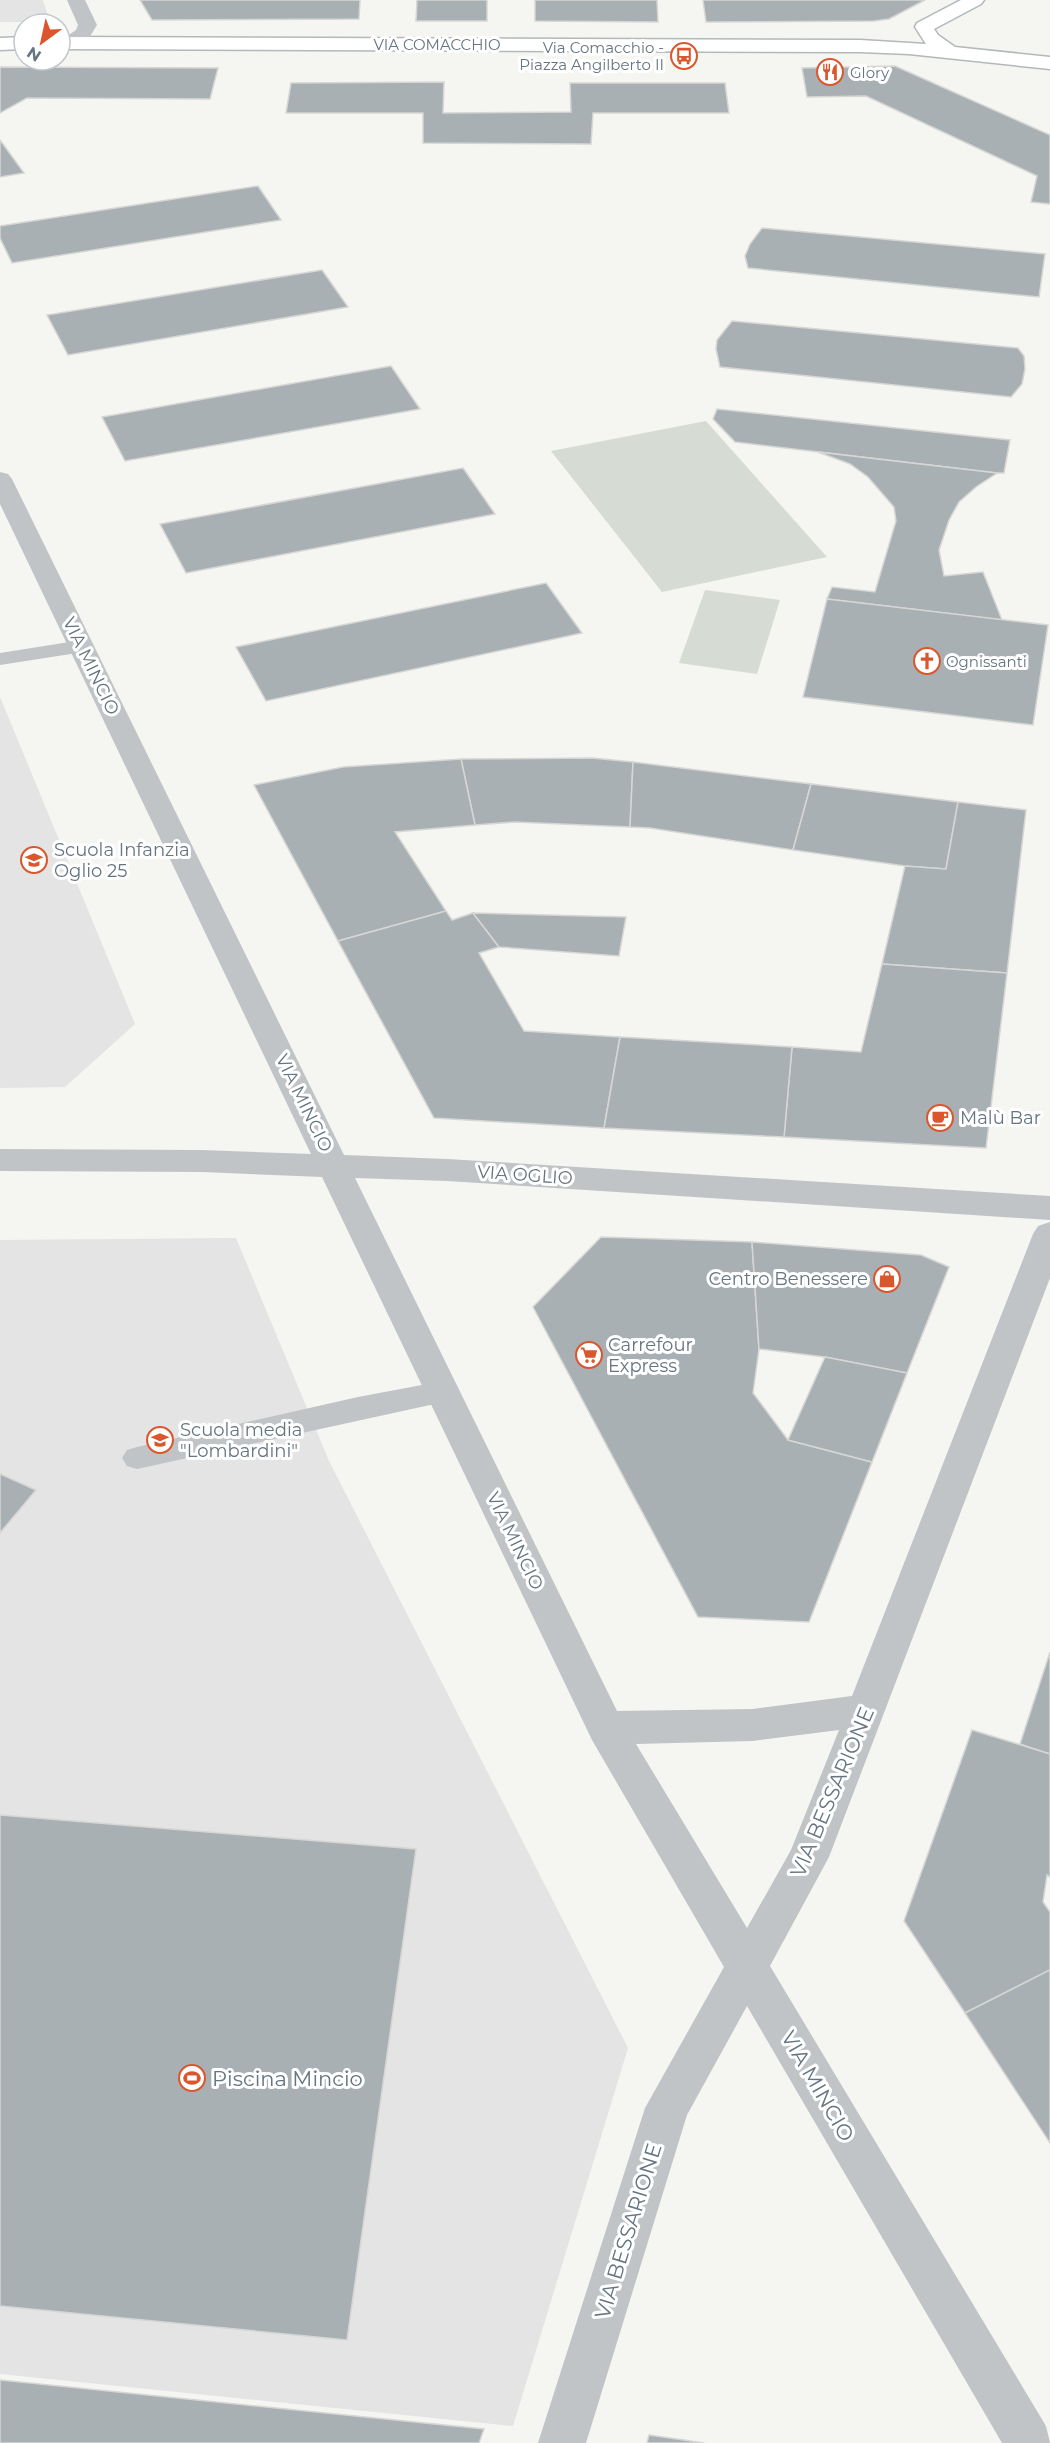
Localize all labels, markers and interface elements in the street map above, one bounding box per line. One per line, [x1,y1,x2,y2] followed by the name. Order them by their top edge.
[12,12,72,72] north arrow
[373,35,501,54] street label: VIA COMACCHIO
[519,38,664,74] place label: Via Comacchio - Piazza Angilberto II
[669,41,699,71] bus stop icon: Via Comacchio - Piazza Angilberto II
[24,43,45,66] text: N
[815,57,845,87] restaurant icon: Glory
[850,63,890,82] place label: Glory
[58,614,124,718] street label: VIA MINCIO
[912,646,942,676] church icon: Ognissanti
[946,652,1027,671] place label: Ognissanti
[54,839,190,882] place label: Scuola Infanzia Oglio 25
[19,845,49,875] school or university icon: Scuola Infanzia Oglio 25
[271,1051,337,1155] street label: VIA MINCIO
[925,1103,955,1133] cafe icon: Malù Bar
[960,1107,1041,1129] place label: Malù Bar
[477,1161,573,1189] street label: VIA OGLIO
[872,1264,902,1294] shop icon: Centro Benessere
[709,1268,868,1290] place label: Centro Benessere
[608,1334,693,1377] place label: Carrefour Express
[574,1340,604,1370] supermarket icon: Carrefour Express
[180,1419,302,1462] place label: Scuola media "Lombardini"
[145,1425,175,1455] school or university icon: Scuola media "Lombardini"
[482,1489,548,1593] street label: VIA MINCIO
[785,1703,879,1881] street label: VIA BESSARIONE
[776,2026,860,2146] street label: VIA MINCIO
[177,2063,207,2093] sports icon: Piscina Mincio
[212,2066,363,2091] place label: Piscina Mincio
[589,2140,667,2322] street label: VIA BESSARIONE

